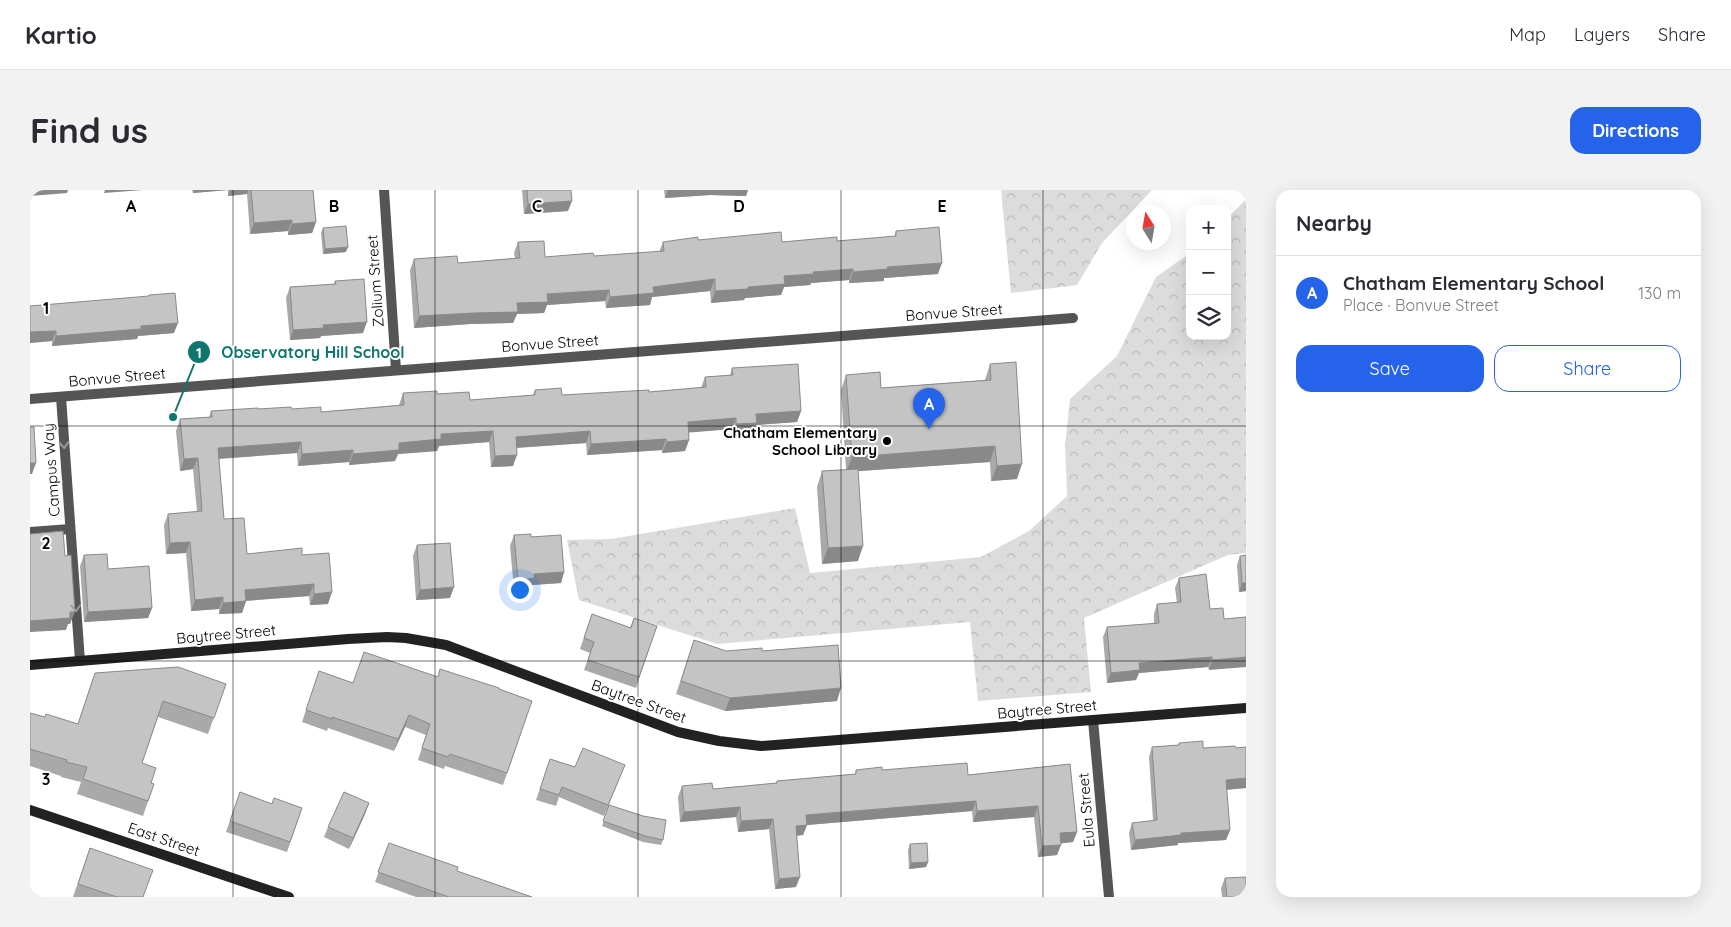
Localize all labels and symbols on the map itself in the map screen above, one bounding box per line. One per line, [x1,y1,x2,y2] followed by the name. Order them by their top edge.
[126,196,137,216] text: A
[329,196,339,216] text: B
[532,196,542,216] text: C
[733,196,745,216] text: D
[937,196,947,216] text: E
[1126,205,1171,250] north arrow
[362,234,388,328] street label: Zolium Street
[43,298,49,318] text: 1
[905,299,1003,325] street label: Bonvue Street
[501,330,599,356] street label: Bonvue Street
[186,337,414,368] callout: Observatory Hill School
[221,342,405,362] text: Observatory Hill School
[196,343,202,362] text: 1
[68,363,166,391] street label: Bonvue Street
[913,388,945,429] pin: A
[38,423,64,517] street label: Campus Way
[723,423,877,459] place label: Chatham Elementary School Library
[881,435,893,447] marker: Chatham Elementary School Library
[59,442,70,450] one-way arrow
[41,533,51,553] text: 2
[507,577,533,603] your location
[70,604,81,612] one-way arrow
[175,620,277,648] street label: Baytree Street
[589,675,689,727] street label: Baytree Street
[996,695,1098,723] street label: Baytree Street
[42,769,50,789] text: 3
[1073,772,1099,848] street label: Eula Street
[126,818,202,860] street label: East Street

